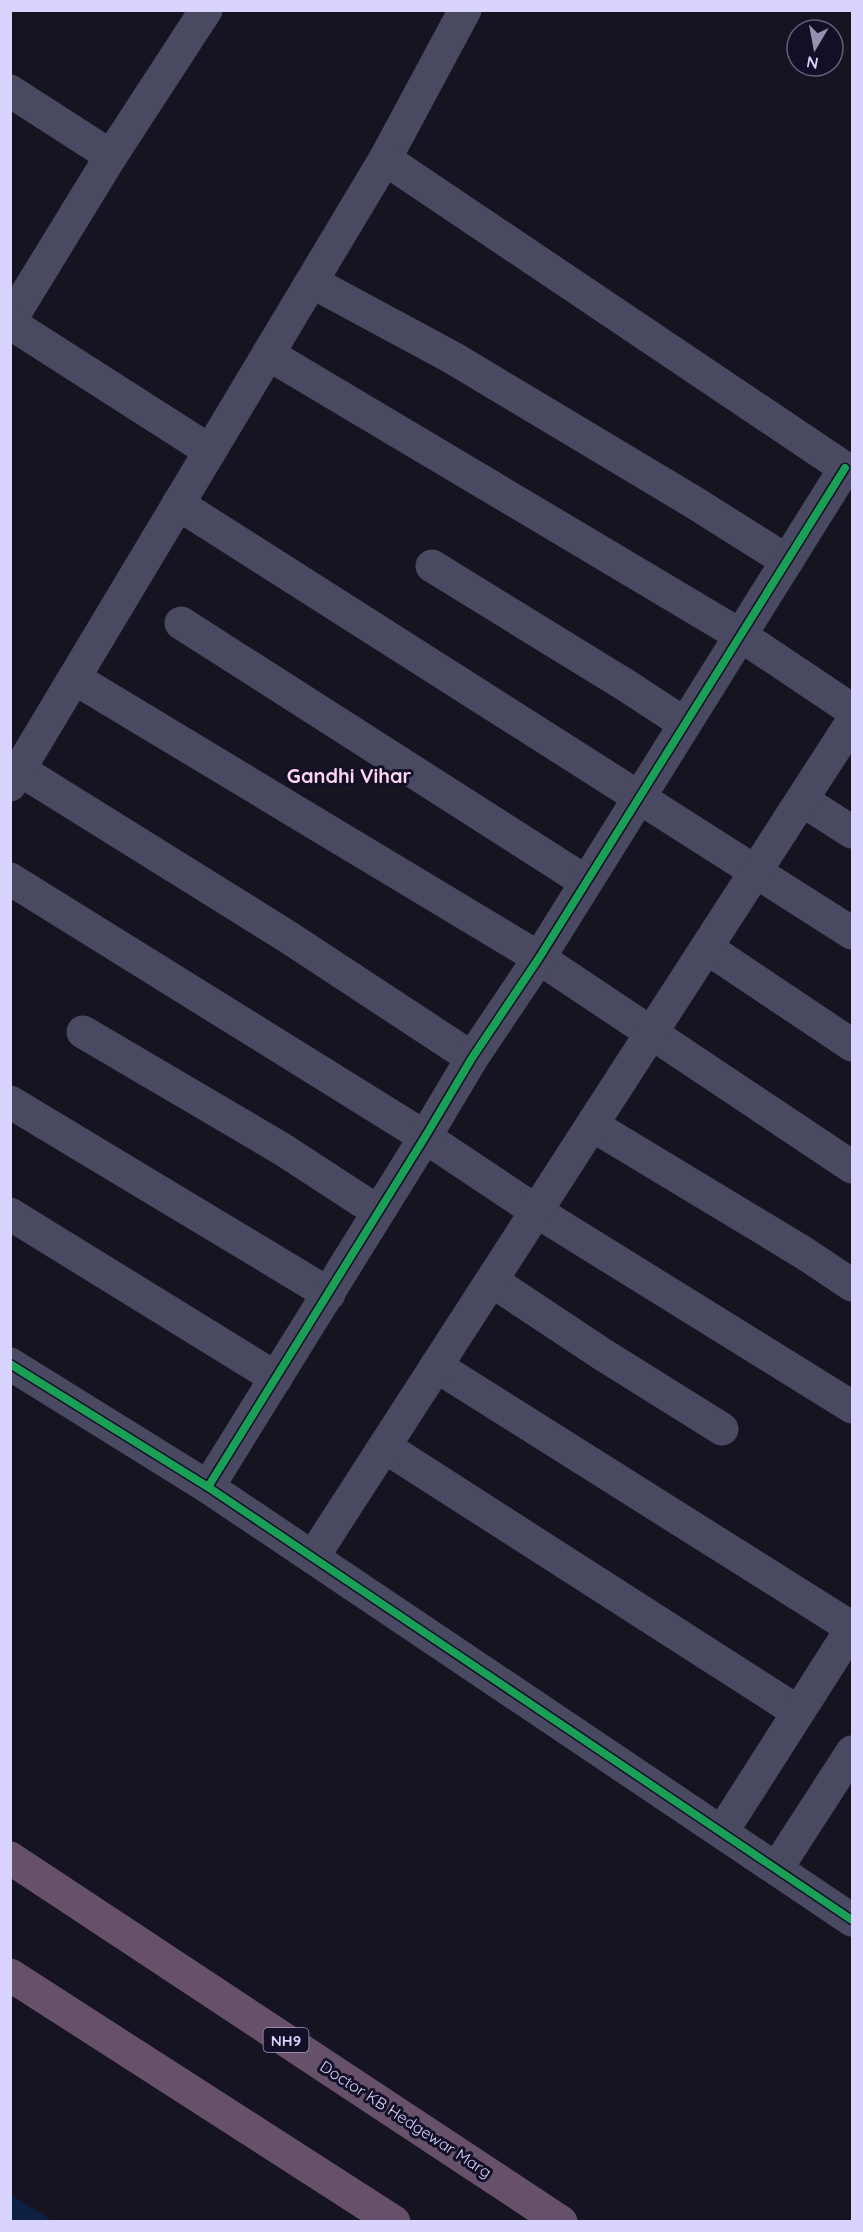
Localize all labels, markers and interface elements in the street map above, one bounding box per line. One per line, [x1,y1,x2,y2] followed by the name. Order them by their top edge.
[785,18,845,78] north arrow
[805,52,820,74] text: N
[287,763,412,788] district label: Gandhi Vihar
[264,2028,308,2052] road number: NH9
[316,2056,496,2182] street label: Doctor KB Hedgewar Marg

